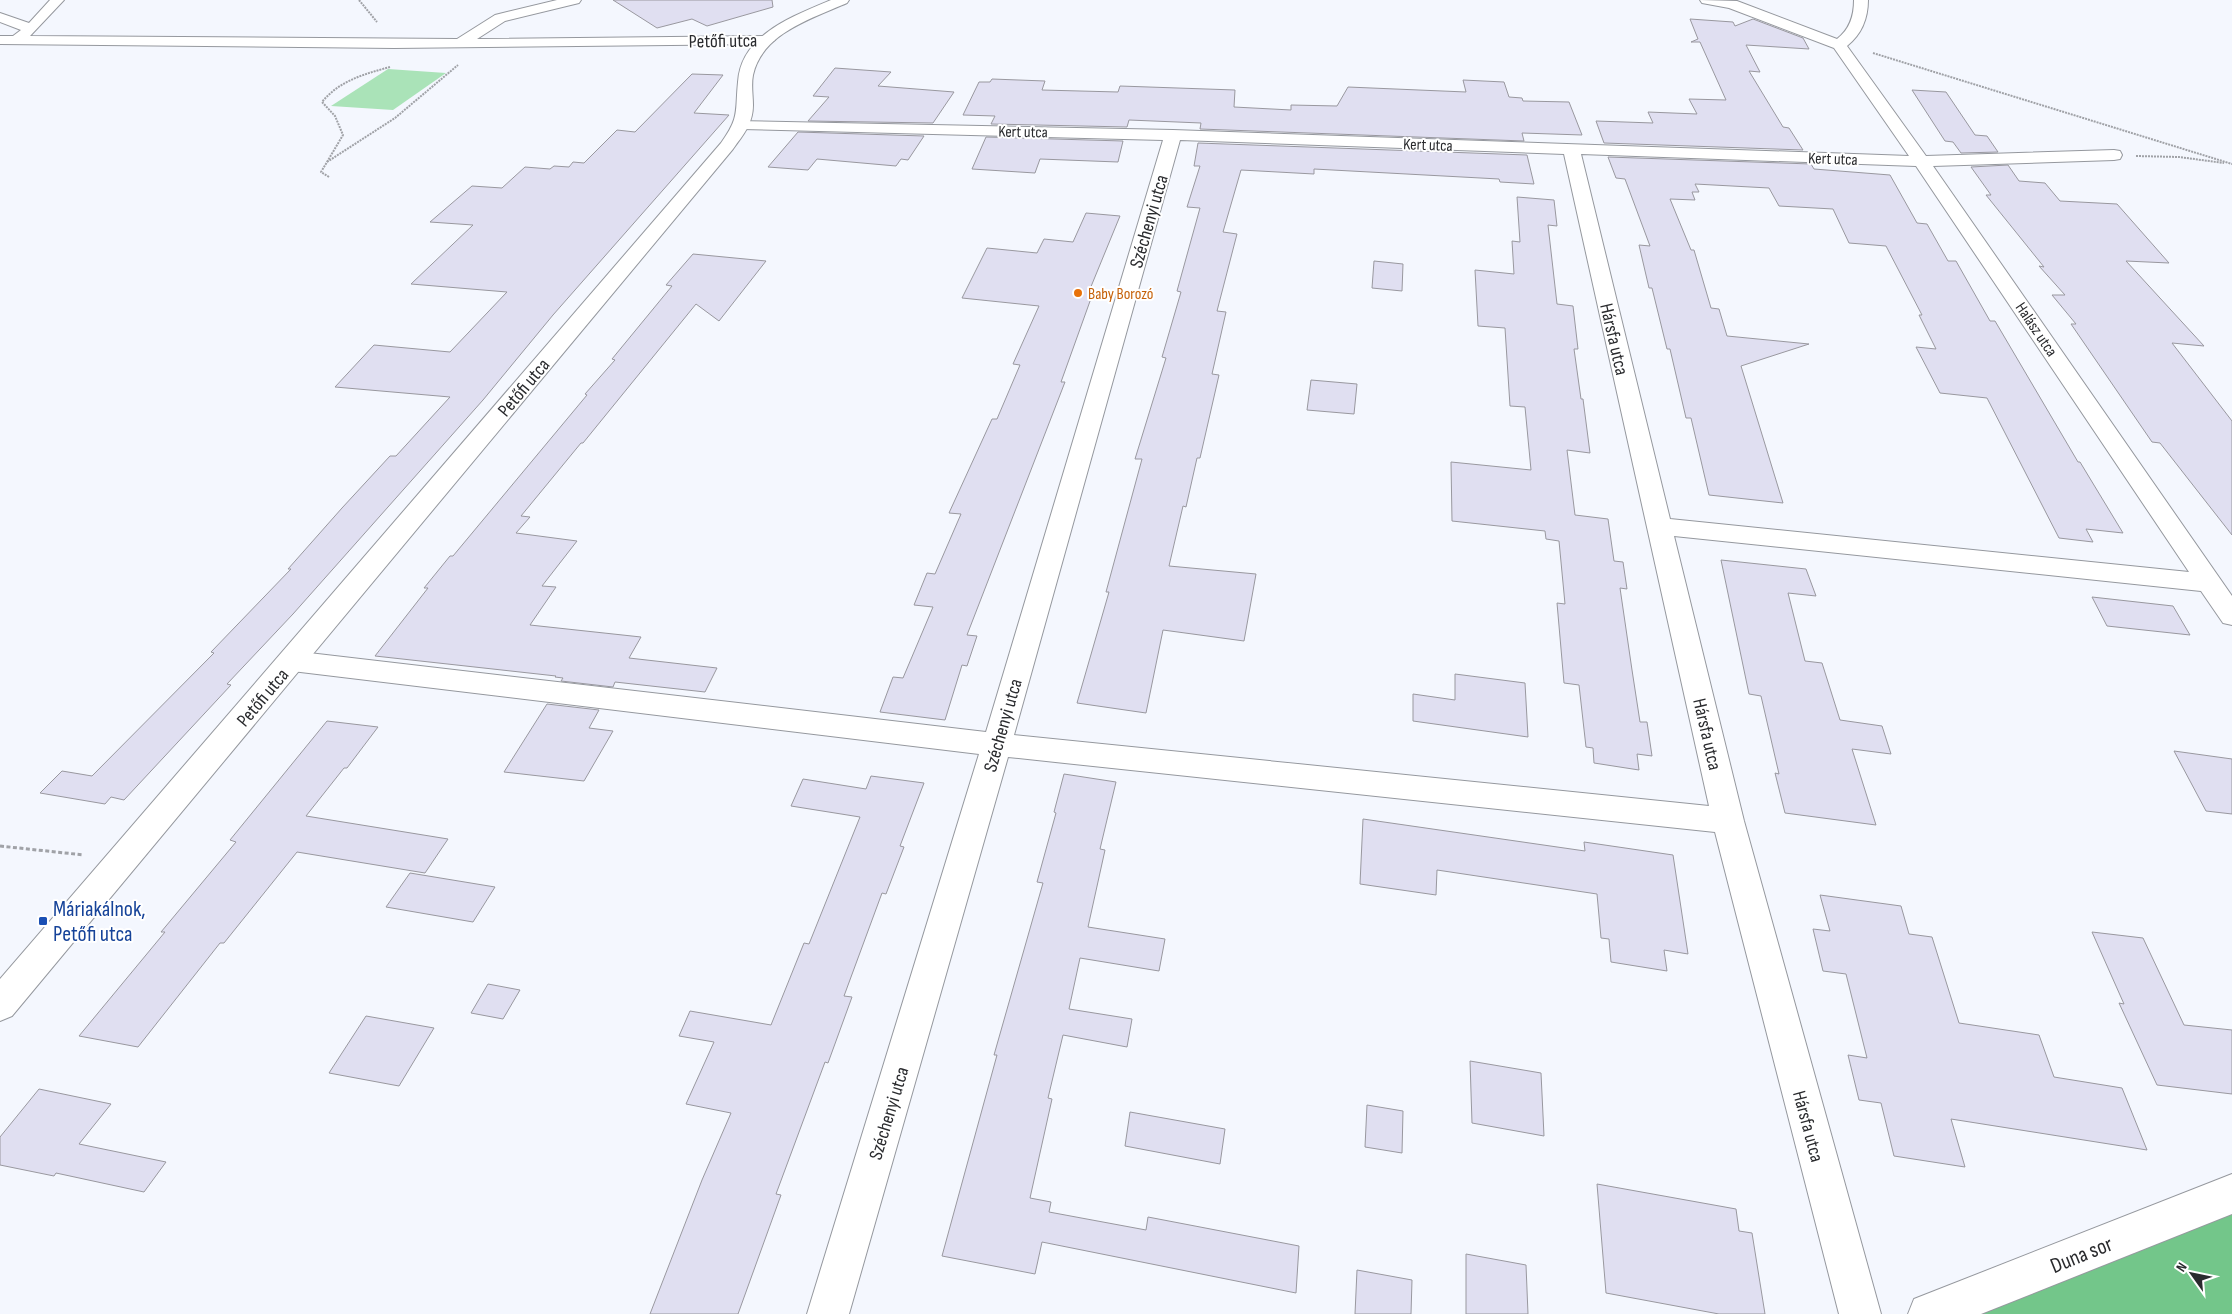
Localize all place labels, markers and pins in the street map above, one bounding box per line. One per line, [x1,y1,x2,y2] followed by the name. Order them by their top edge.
[1088,285,1153,304] place label: Baby Borozó
[1072,287,1084,299] marker: Baby Borozó
[53,896,146,948] place label: Máriakálnok, Petőfi utca
[37,915,49,927] marker: Máriakálnok, Petőfi utca

